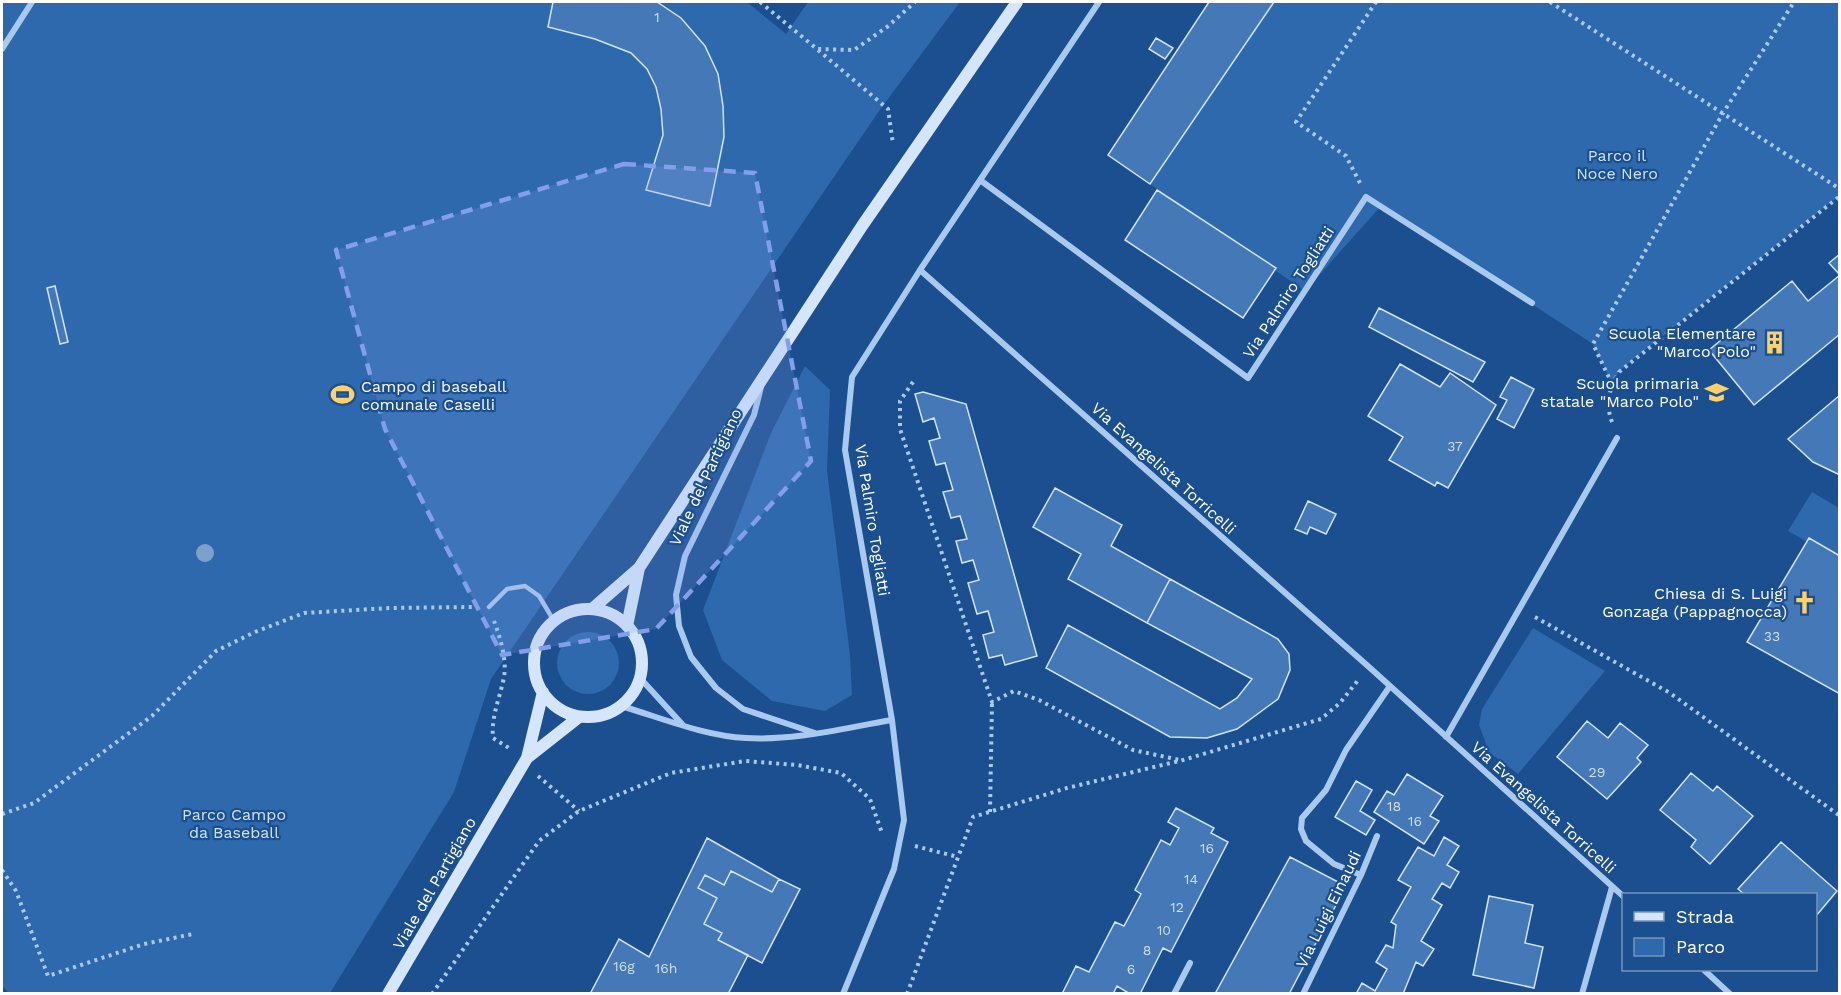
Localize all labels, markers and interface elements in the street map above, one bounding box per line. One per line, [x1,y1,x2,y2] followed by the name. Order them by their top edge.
[654,9,660,25] house number: 1
[1576,146,1658,183] park label: Parco il Noce Nero
[1239,223,1338,362] street label: Via Palmiro Togliatti
[1608,324,1756,361] place label: Scuola Elementare "Marco Polo"
[1761,329,1787,355] building icon: Scuola Elementare "Marco Polo"
[1541,374,1699,411] place label: Scuola primaria statale "Marco Polo"
[361,377,507,414] place label: Campo di baseball comunale Caselli
[1704,379,1730,405] school or university icon: Scuola primaria statale "Marco Polo"
[330,382,356,408] sports icon: Campo di baseball comunale Caselli
[1087,398,1240,538] street label: Via Evangelista Torricelli
[665,405,746,549] street label: Viale del Partigiano
[1447,438,1463,454] house number: 37
[851,443,894,597] street label: Via Palmiro Togliatti
[1602,584,1787,621] place label: Chiesa di S. Luigi Gonzaga (Pappagnocca)
[1792,589,1818,615] church icon: Chiesa di S. Luigi Gonzaga (Pappagnocca)
[1764,628,1780,644] house number: 33
[1467,737,1620,877] street label: Via Evangelista Torricelli
[1589,764,1605,780] house number: 29
[1387,798,1401,814] house number: 18
[182,805,286,842] park label: Parco Campo da Baseball
[1408,813,1422,829] house number: 16
[389,814,480,953] street label: Viale del Partigiano
[1200,840,1214,856] house number: 16
[1292,847,1365,971] street label: Via Luigi Einaudi
[1184,871,1198,887] house number: 14
[1622,893,1817,971] legend
[1170,899,1184,915] house number: 12
[1676,906,1734,927] text: Strada
[1157,922,1171,938] house number: 10
[1676,936,1725,957] text: Parco
[1143,942,1151,958] house number: 8
[613,958,635,974] house number: 16g
[655,960,677,976] house number: 16h
[1127,961,1135,977] house number: 6

